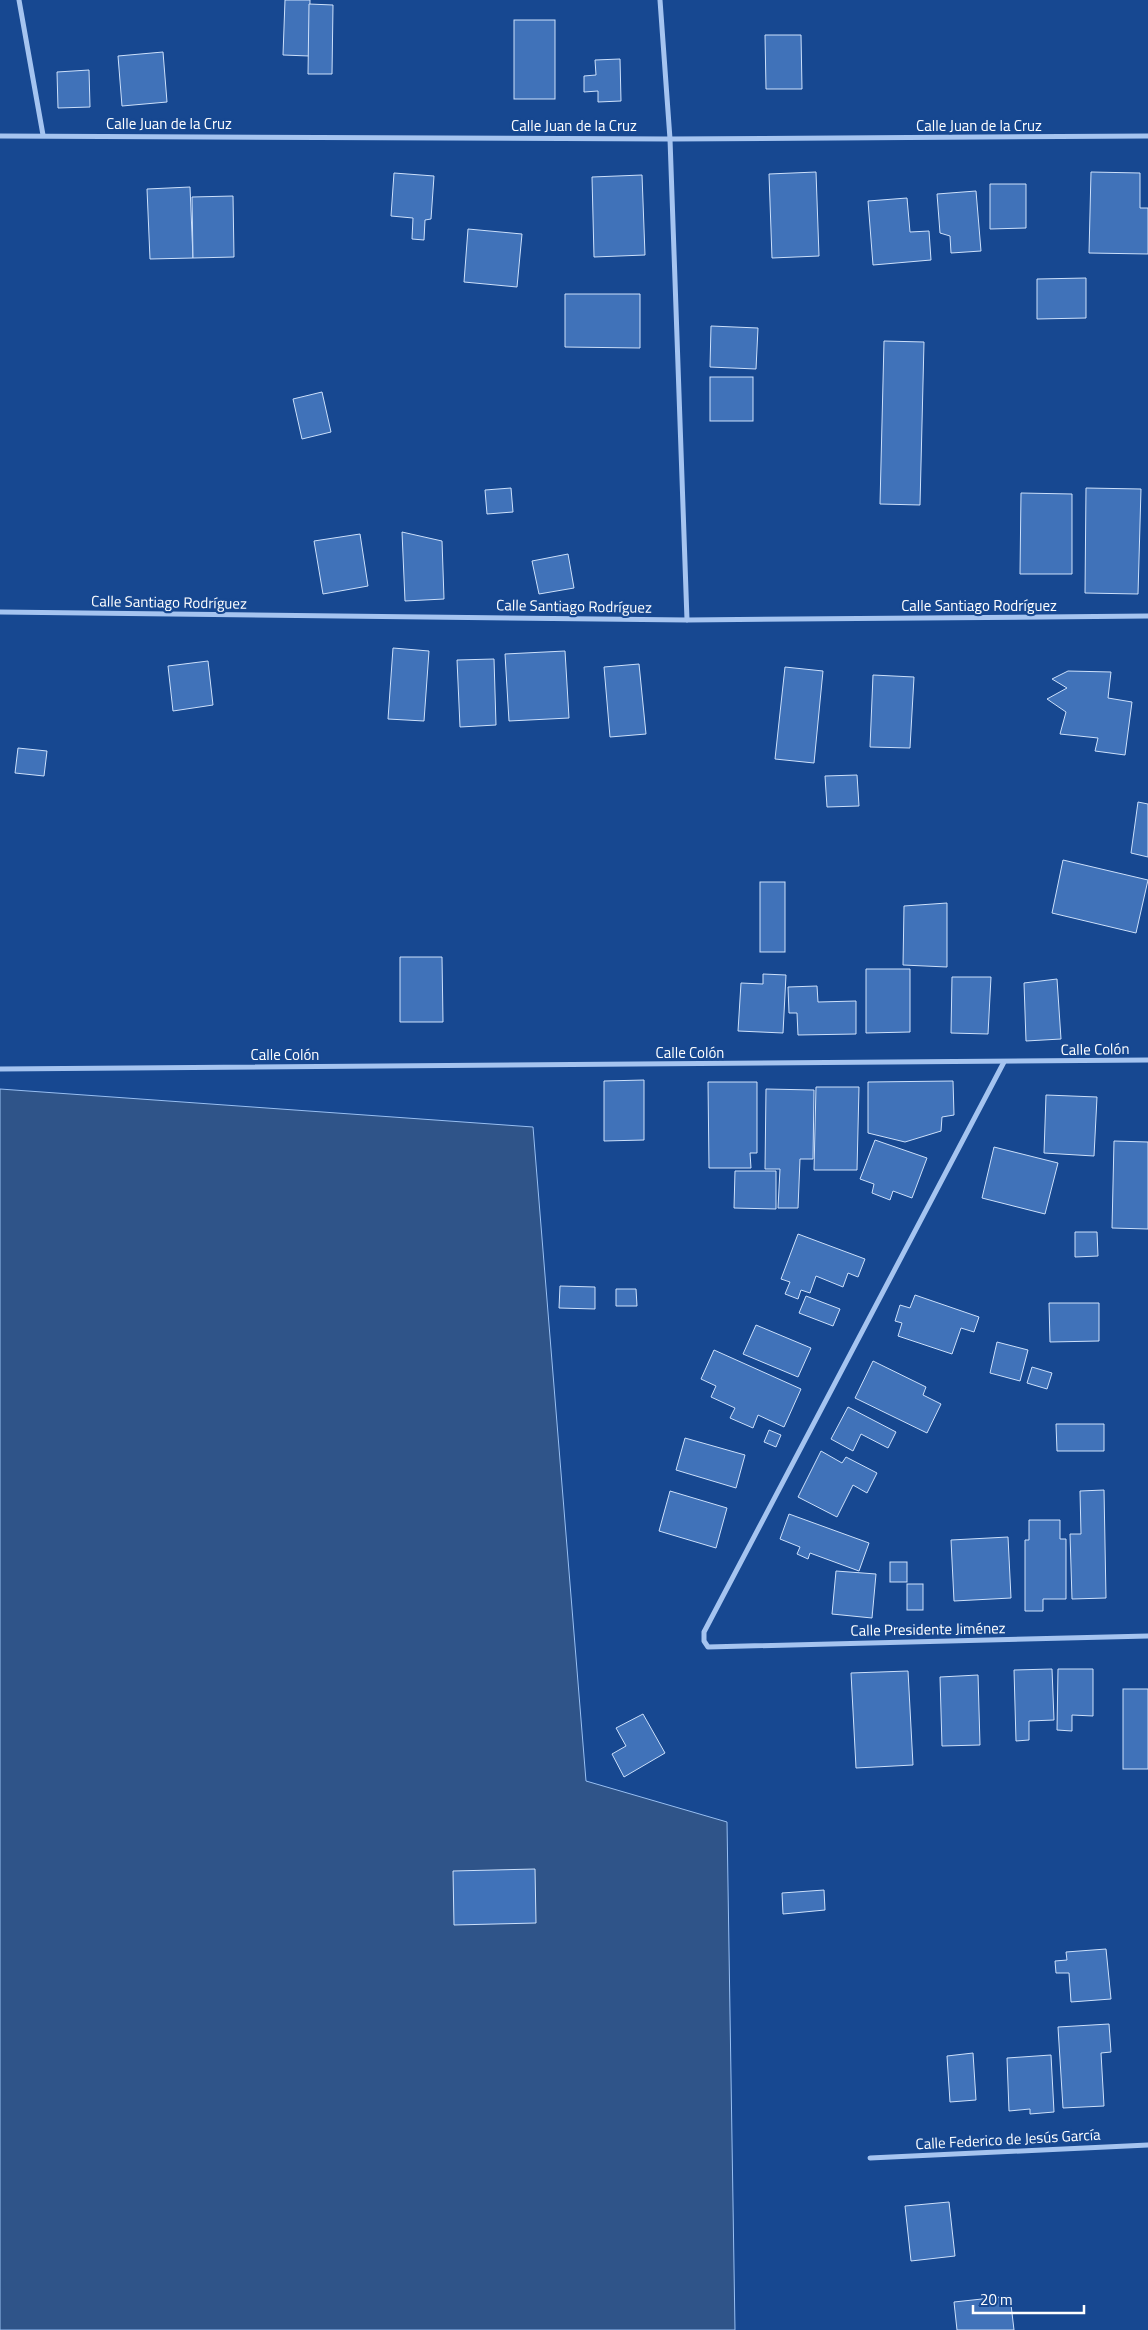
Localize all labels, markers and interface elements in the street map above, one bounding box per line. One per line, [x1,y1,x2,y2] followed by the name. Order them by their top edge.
[106,112,232,135] street label: Calle Juan de la Cruz
[511,114,637,137] street label: Calle Juan de la Cruz
[916,114,1042,137] street label: Calle Juan de la Cruz
[91,589,247,615] street label: Calle Santiago Rodríguez
[496,593,652,619] street label: Calle Santiago Rodríguez
[901,594,1057,617] street label: Calle Santiago Rodríguez
[1060,1037,1130,1061] street label: Calle Colón
[656,1041,724,1064] street label: Calle Colón
[251,1043,319,1066] street label: Calle Colón
[850,1616,1006,1642] street label: Calle Presidente Jiménez
[915,2123,1102,2155] street label: Calle Federico de Jesús García
[973,2282,1084,2314] scale bar
[980,2288,1013,2311] text: 20 m

